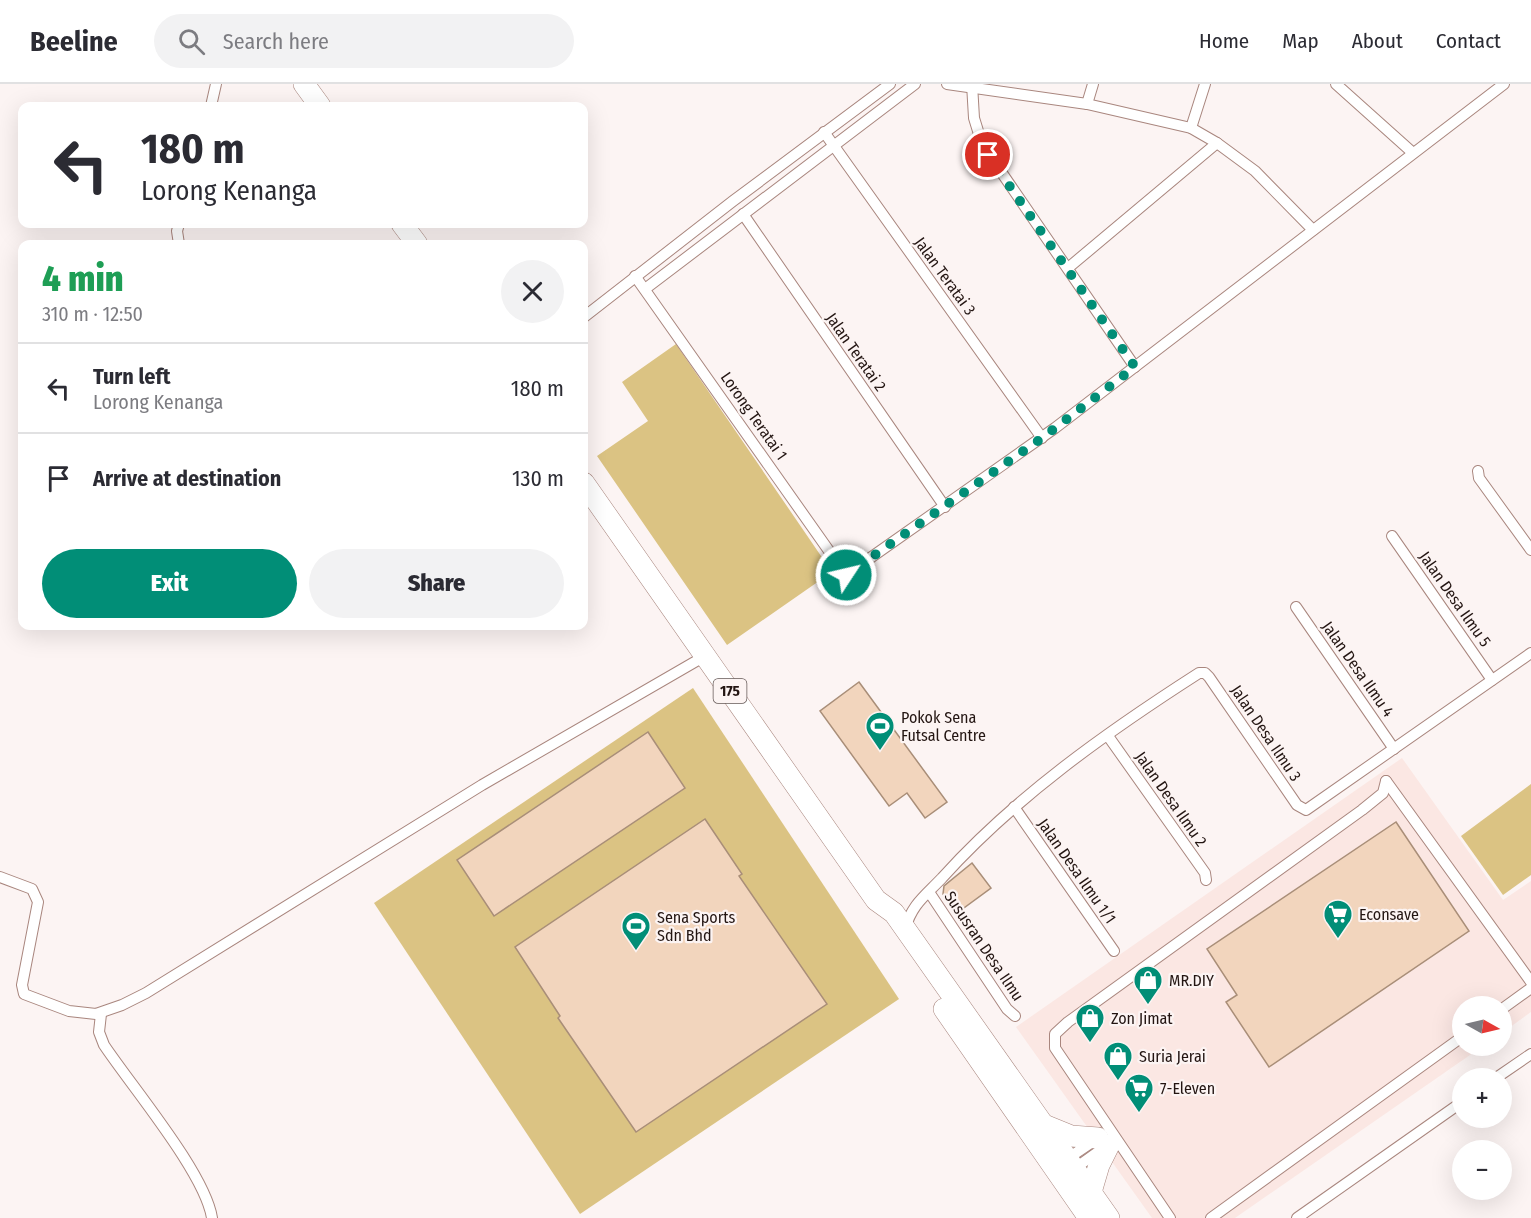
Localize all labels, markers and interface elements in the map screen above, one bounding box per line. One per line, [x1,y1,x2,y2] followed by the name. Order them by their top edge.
[154,14,574,68] search box
[30,25,118,58] text: Beeline
[175,25,208,58] icon: search
[223,28,329,55] text: Search here
[1199,28,1249,54] text: Home
[1282,28,1319,54] text: Map
[1352,28,1403,54] text: About
[1436,28,1501,54] text: Contact
[141,124,245,174] text: 180 m
[42,126,120,204] icon: left
[962,129,1013,180] pin
[971,138,1004,171] icon: arrive
[141,175,317,207] text: Lorong Kenanga
[910,233,980,319] street label: Jalan Teratai 3
[42,257,124,301] text: 4 min
[501,260,564,323] button: close
[42,302,143,326] text: 310 m · 12:50
[822,309,890,395] street label: Jalan Teratai 2
[93,363,171,390] text: Turn left
[717,368,791,464] street label: Lorong Teratai 1
[42,372,75,405] icon: left
[511,375,564,402] text: 180 m
[93,390,223,414] text: Lorong Kenanga
[42,462,75,495] icon: arrive
[93,465,281,492] text: Arrive at destination
[512,465,564,492] text: 130 m
[814,543,878,607] position arrow
[1415,548,1495,650] street label: Jalan Desa Ilmu 5
[42,549,297,618] button: Exit
[309,549,564,618] button: Share
[1318,618,1398,721] street label: Jalan Desa Ilmu 4
[714,679,746,703] road number: 175
[1227,681,1305,785] street label: Jalan Desa Ilmu 3
[901,708,986,745] place label: Pokok Sena Futsal Centre
[864,710,896,752] sports icon: Pokok Sena Futsal Centre
[1131,748,1211,850] street label: Jalan Desa Ilmu 2
[1034,815,1120,927] street label: Jalan Desa Ilmu 1/1
[940,888,1028,1004] street label: Sususran Desa Ilmu
[1322,898,1354,940] supermarket icon: Econsave
[1359,905,1419,924] place label: Econsave
[657,908,736,945] place label: Sena Sports Sdn Bhd
[620,910,652,952] sports icon: Sena Sports Sdn Bhd
[1132,964,1164,1006] shop icon: MR.DIY
[1169,971,1214,990] place label: MR.DIY
[1452,996,1512,1056] north arrow
[1452,996,1512,1200] map controls
[1074,1002,1106,1044] shop icon: Zon Jimat
[1111,1009,1173,1028] place label: Zon Jimat
[1102,1040,1134,1082] shop icon: Suria Jerai
[1139,1047,1206,1066] place label: Suria Jerai
[1452,1068,1512,1128] button: +
[1123,1072,1155,1114] supermarket icon: 7-Eleven
[1160,1079,1215,1098] place label: 7-Eleven
[1452,1140,1512,1200] button: −

